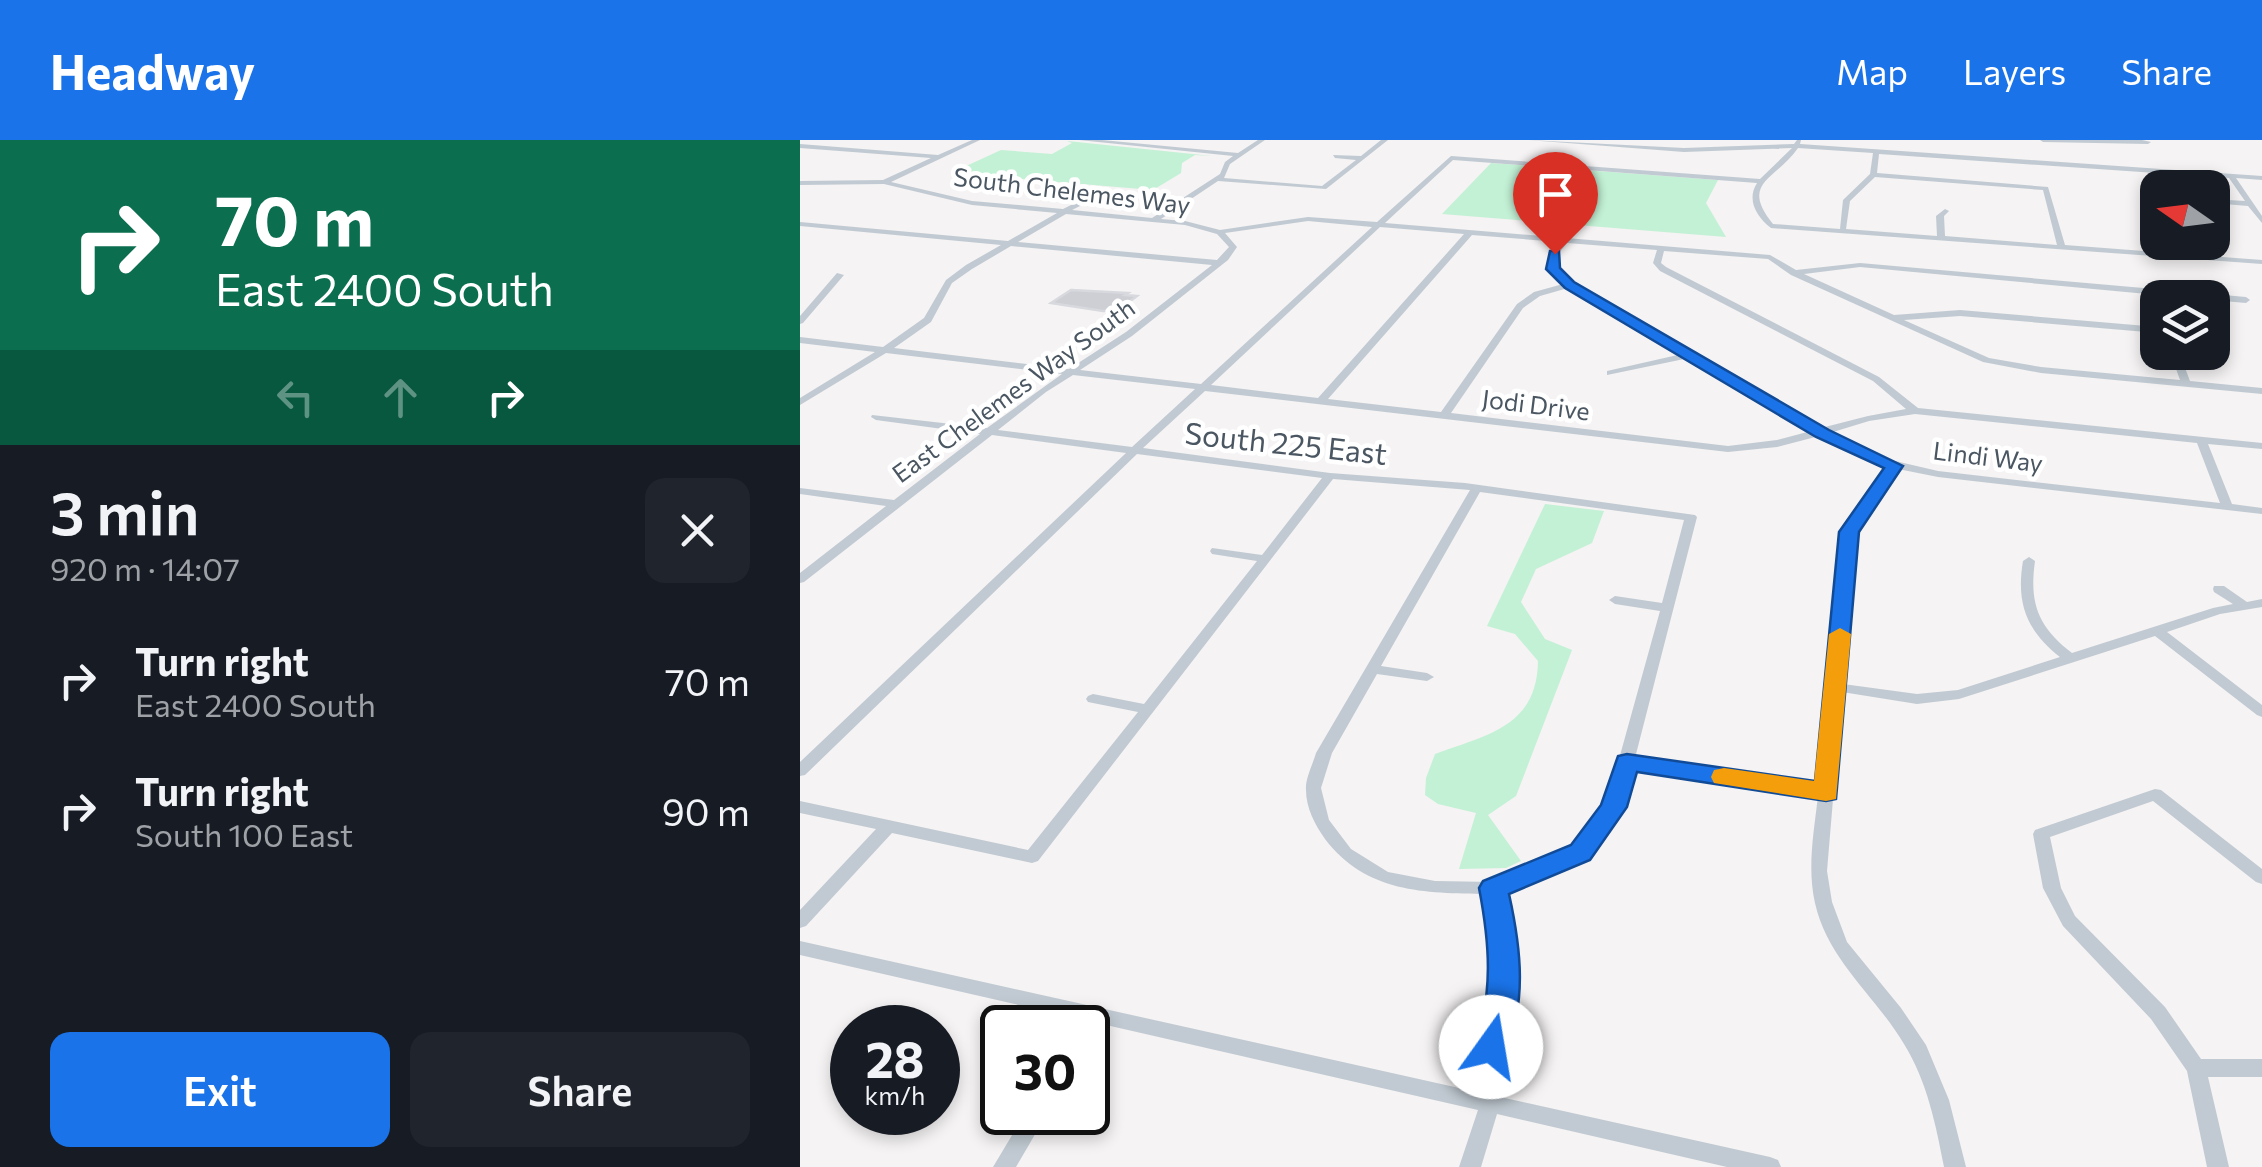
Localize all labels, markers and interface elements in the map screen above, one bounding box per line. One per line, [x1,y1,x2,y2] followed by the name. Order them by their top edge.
[50,41,255,100] text: Headway
[1836,49,1908,92] text: Map
[1963,49,2066,92] text: Layers
[2121,49,2212,92] text: Share
[1513,152,1598,255] pin
[952,161,1192,219] street label: South Chelemes Way
[1528,167,1583,222] icon: arrive
[2140,170,2230,260] north arrow
[2140,170,2230,370] map controls
[215,175,374,260] text: 70 m
[50,180,180,310] icon: right
[215,260,554,315] text: East 2400 South
[2140,280,2230,370] button: layers
[886,292,1140,488] street label: East Chelemes Way South
[268,370,323,425] icon: left
[373,370,428,425] icon: ahead
[478,370,533,425] icon: right
[1480,383,1592,425] street label: Jodi Drive
[1183,413,1389,471] street label: South 225 East
[1931,434,2045,478] street label: Lindi Way
[50,474,199,547] text: 3 min
[645,478,750,583] button: close
[50,548,240,588] text: 920 m · 14:07
[135,637,309,684] text: Turn right
[50,653,105,708] icon: right
[665,657,750,704] text: 70 m
[135,684,376,724] text: East 2400 South
[135,767,309,814] text: Turn right
[50,783,105,838] icon: right
[662,787,750,834] text: 90 m
[135,814,353,854] text: South 100 East
[1439,995,1543,1099] position arrow
[980,1005,1110,1135] speed limit sign: 30
[865,1027,925,1088] text: 28
[50,1032,390,1147] button: Exit
[410,1032,750,1147] button: Share
[865,1080,925,1110] text: km/h

